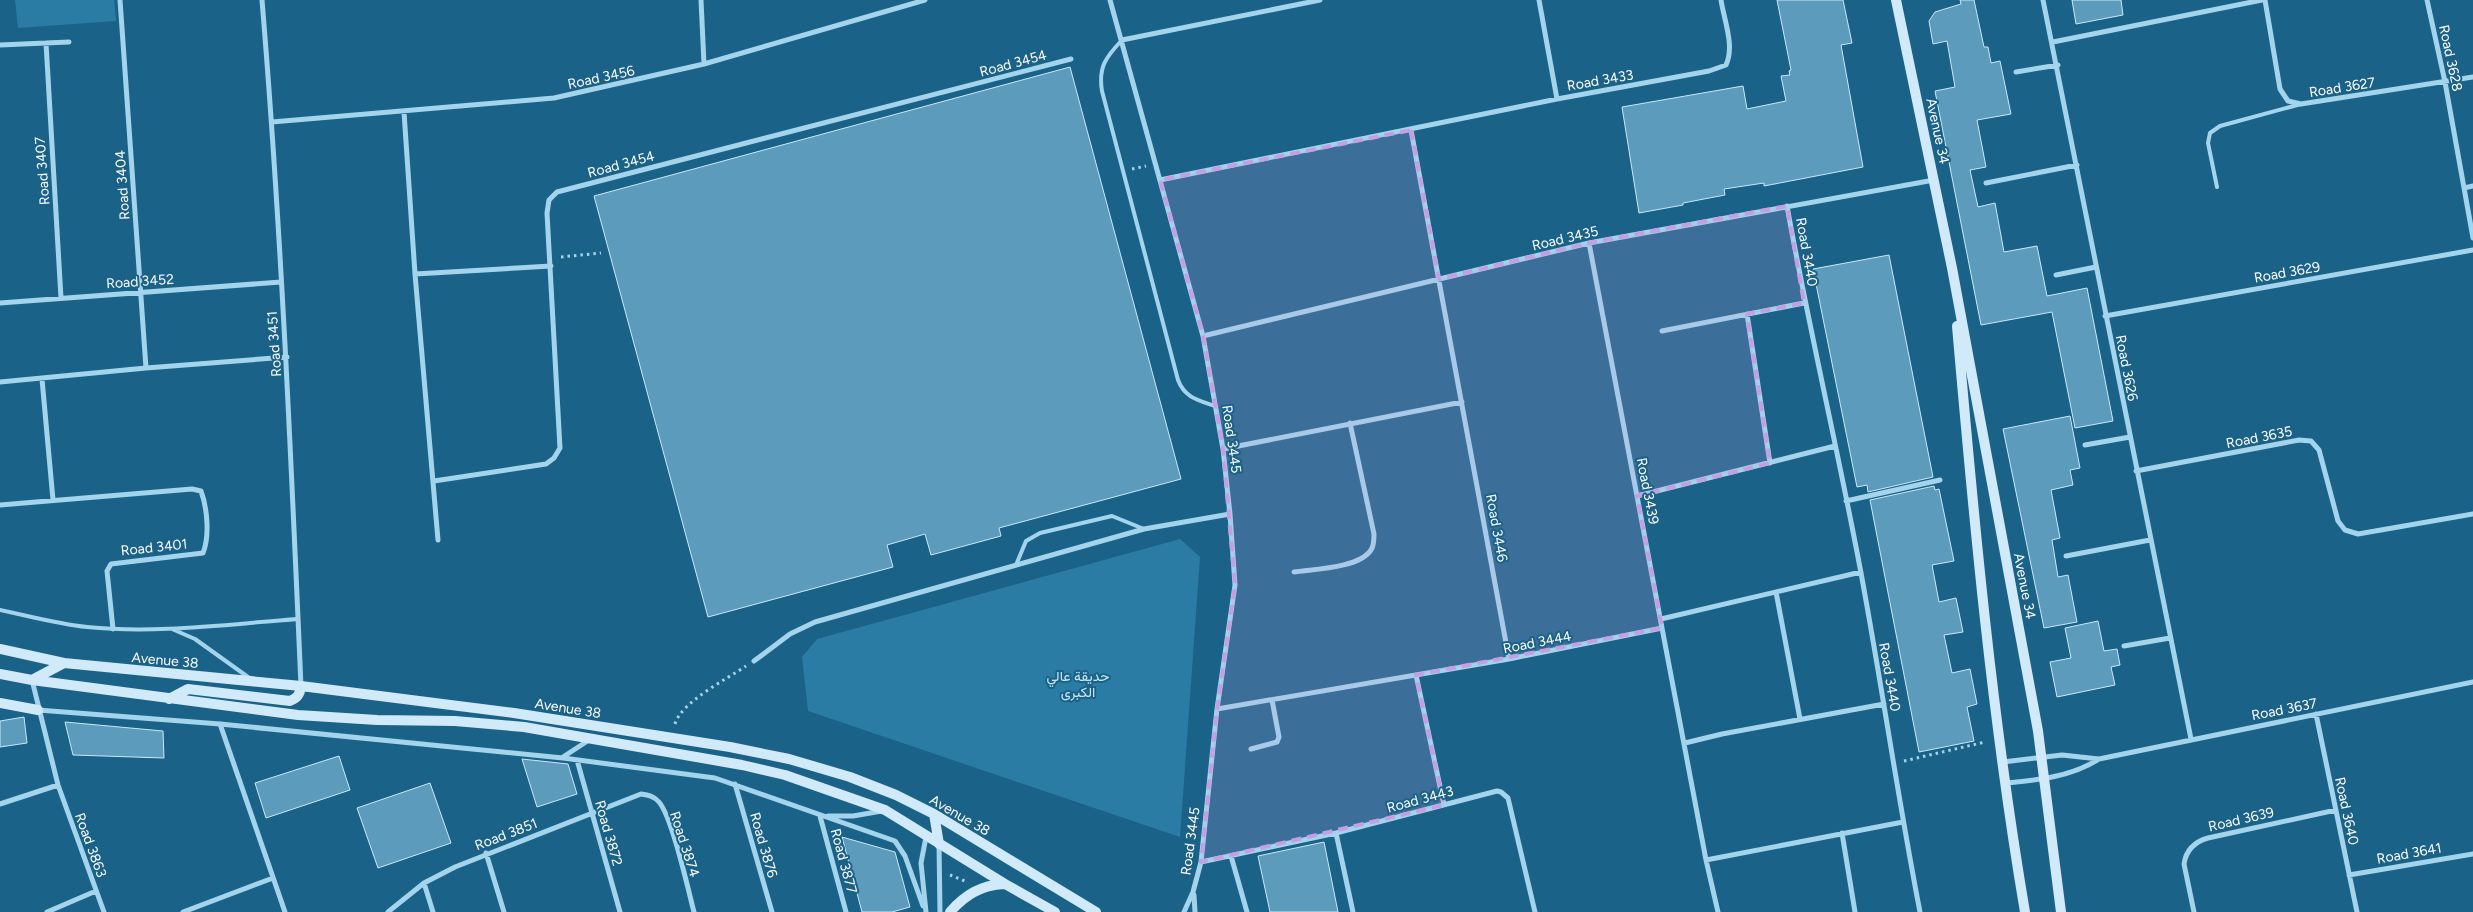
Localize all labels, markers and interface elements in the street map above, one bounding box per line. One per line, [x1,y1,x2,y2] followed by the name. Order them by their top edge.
[2435,23,2466,93] street label: Road 3628
[978,46,1049,81] street label: Road 3454
[566,62,636,93] street label: Road 3456
[1566,66,1635,95] street label: Road 3433
[2308,74,2377,101] street label: Road 3627
[1922,97,1953,166] street label: Avenue 34
[32,136,53,206] street label: Road 3407
[586,147,657,182] street label: Road 3454
[112,149,133,220] street label: Road 3404
[1792,216,1821,288] street label: Road 3440
[1530,223,1600,254] street label: Road 3435
[2253,258,2322,287] street label: Road 3629
[106,271,174,292] street label: Road 3452
[264,311,285,377] street label: Road 3451
[2112,334,2141,403] street label: Road 3626
[1218,404,1245,474] street label: Road 3445
[2225,423,2294,452] street label: Road 3635
[1633,456,1662,526] street label: Road 3439
[1482,493,1511,563] street label: Road 3446
[120,536,188,559] street label: Road 3401
[2010,552,2039,621] street label: Avenue 34
[1501,627,1573,657] street label: Road 3444
[1875,641,1904,713] street label: Road 3440
[131,649,199,672] street label: Avenue 38
[1047,668,1109,701] park label: حديقة عالي الكبرى
[533,695,602,722] street label: Avenue 38
[2250,695,2319,724] street label: Road 3637
[2331,776,2362,847] street label: Road 3640
[1385,782,1455,817] street label: Road 3443
[926,791,993,840] street label: Avenue 38
[591,798,626,868] street label: Road 3872
[2207,804,2276,835] street label: Road 3639
[1177,806,1204,876] street label: Road 3445
[666,809,703,879] street label: Road 3874
[746,810,781,880] street label: Road 3876
[71,811,110,880] street label: Road 3863
[472,815,540,854] street label: Road 3851
[827,827,861,896] street label: Road 3877
[2375,839,2443,868] street label: Road 3641

